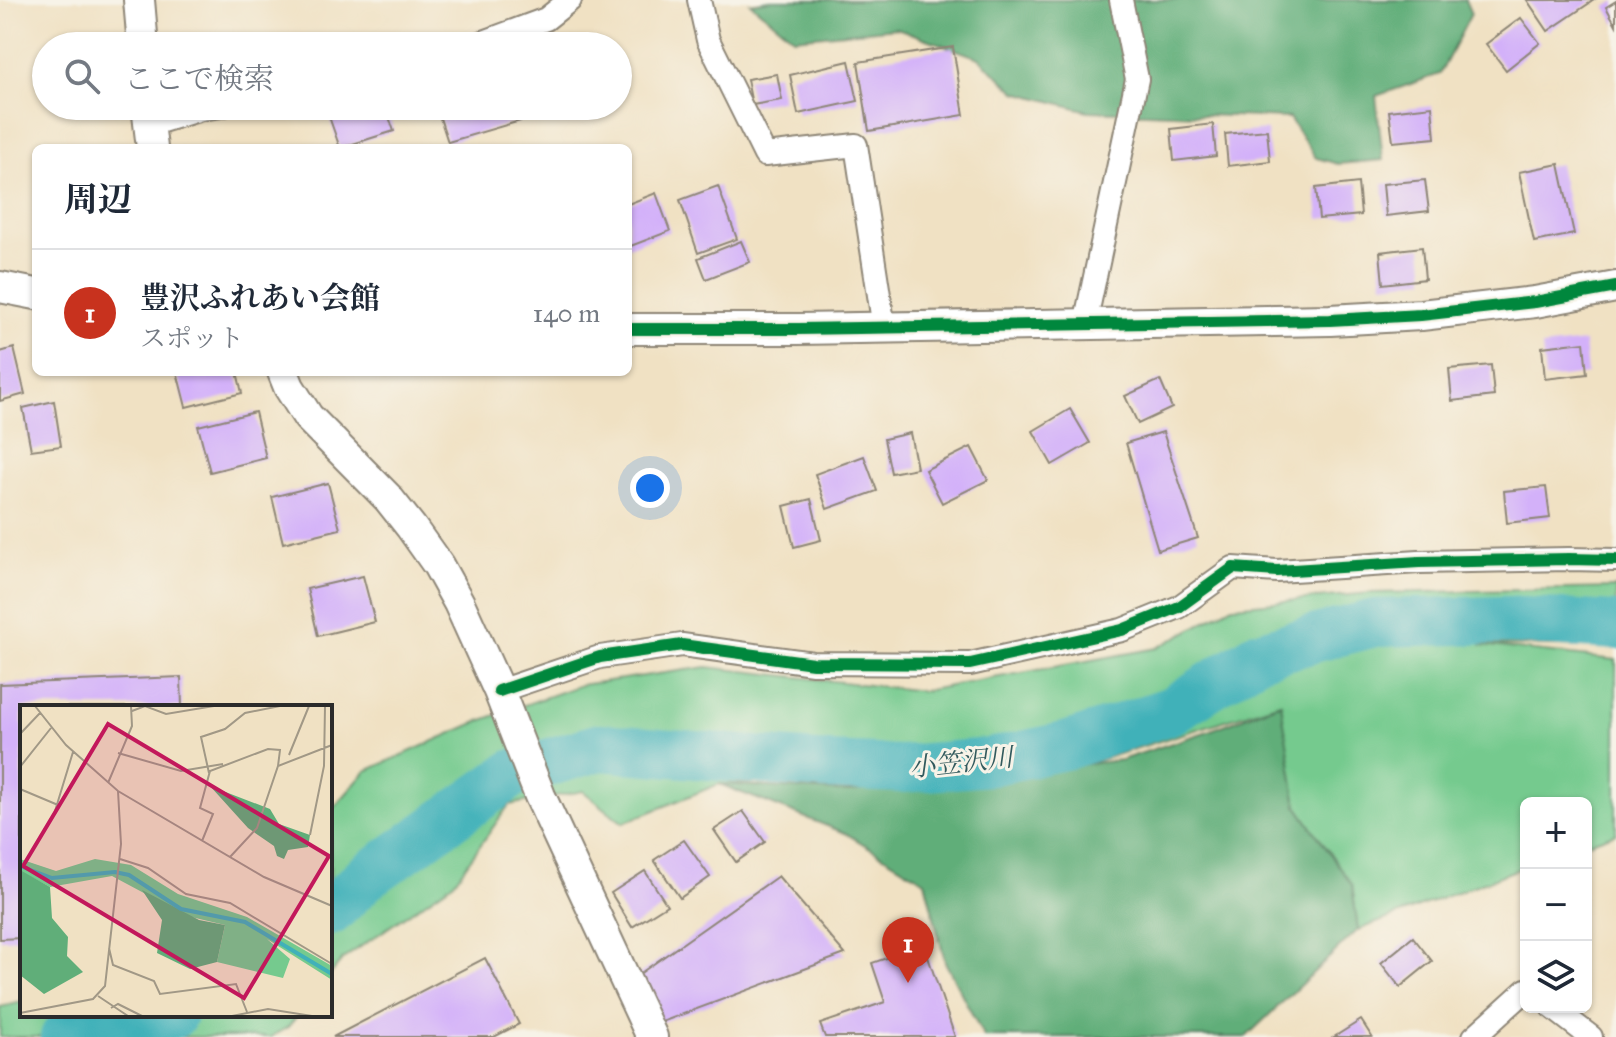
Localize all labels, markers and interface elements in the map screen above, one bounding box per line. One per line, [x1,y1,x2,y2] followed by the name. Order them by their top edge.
[32,32,632,120] search box
[60,54,104,98] icon: search
[124,61,274,97] text: ここで検索
[64,179,132,220] text: 周辺
[140,280,380,316] text: 豊沢ふれあい会館
[85,297,95,329] text: 1
[533,297,600,329] text: 140 m
[140,322,244,354] text: スポット
[630,468,670,508] your location
[20,705,332,1017] inset map
[908,740,1017,783] water label: 小笠沢川
[1520,797,1592,1013] map controls
[1520,797,1592,869] button: +
[1520,869,1592,941] button: −
[882,917,934,983] pin: 1
[1520,941,1592,1013] button: layers

